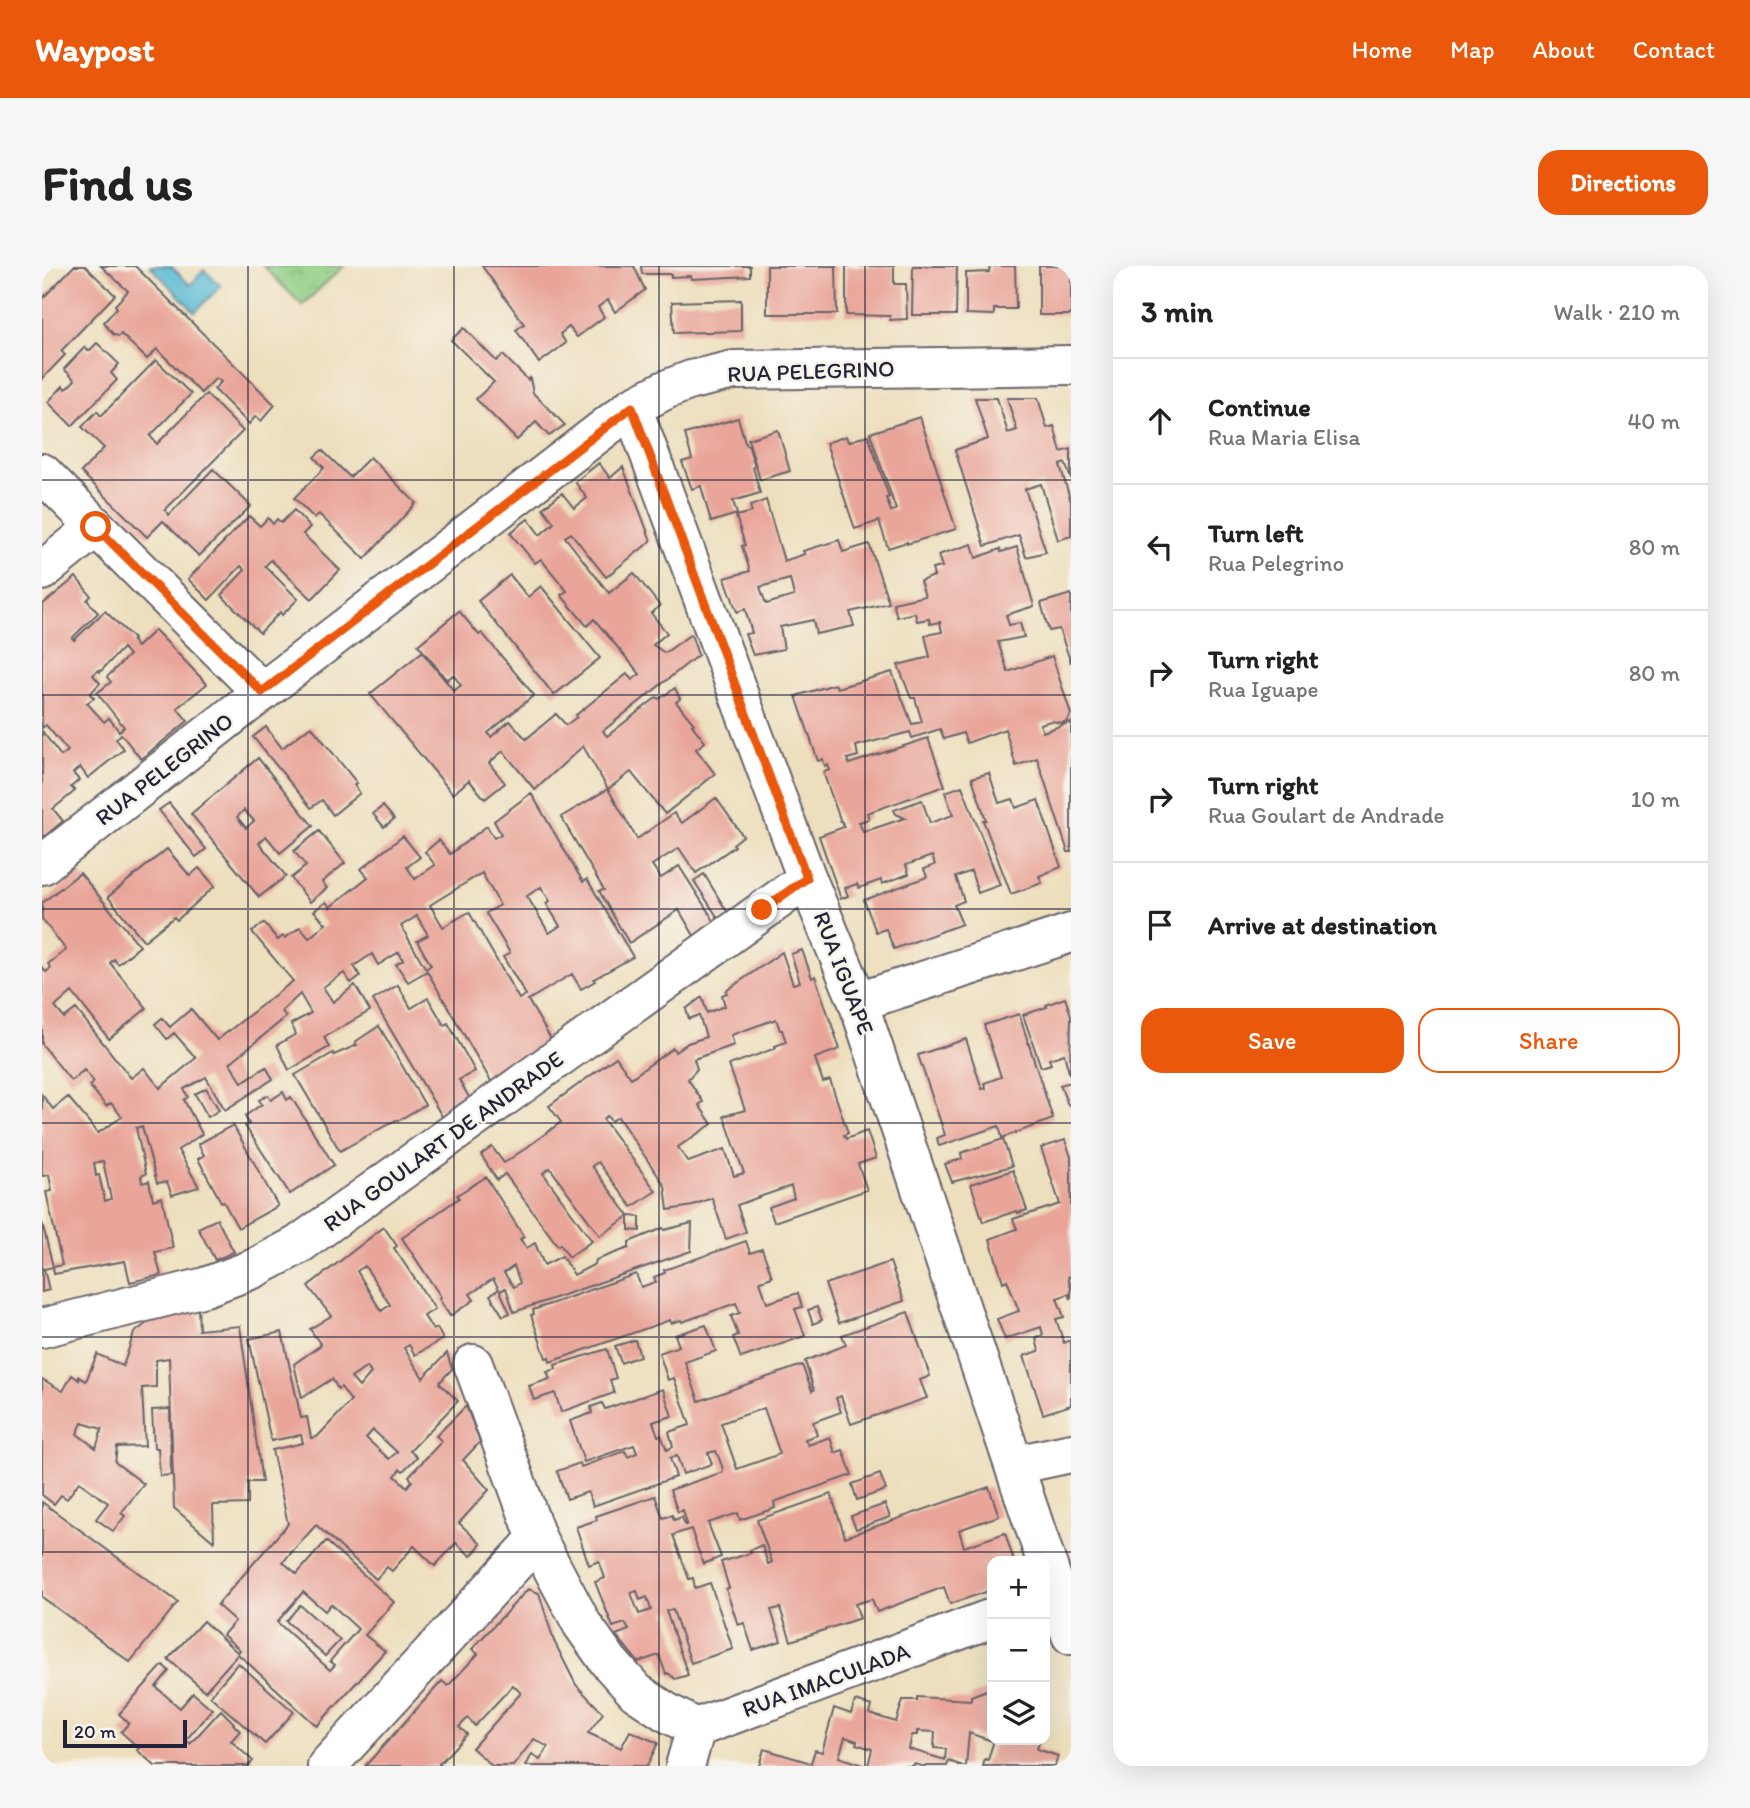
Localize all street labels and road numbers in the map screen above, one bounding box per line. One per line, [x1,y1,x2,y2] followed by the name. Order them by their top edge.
[727,354,895,388] street label: RUA PELEGRINO
[89,706,239,832] street label: RUA PELEGRINO
[808,907,880,1039] street label: RUA IGUAPE
[318,1044,569,1238] street label: RUA GOULART DE ANDRADE
[738,1637,914,1723] street label: RUA IMACULADA

